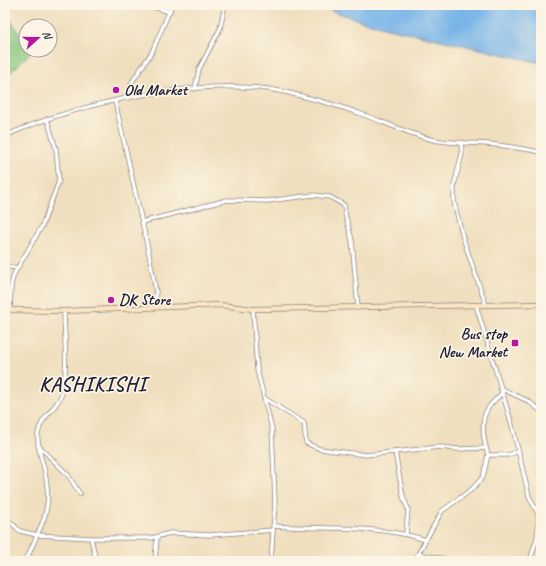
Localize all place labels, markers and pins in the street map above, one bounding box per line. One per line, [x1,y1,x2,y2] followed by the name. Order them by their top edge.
[124,80,188,100] place label: Old Market
[111,85,121,95] marker: Old Market
[119,290,172,310] place label: DK Store
[106,295,116,305] marker: DK Store
[439,324,509,362] place label: Bus stop New Market
[510,338,520,348] marker: Bus stop New Market

